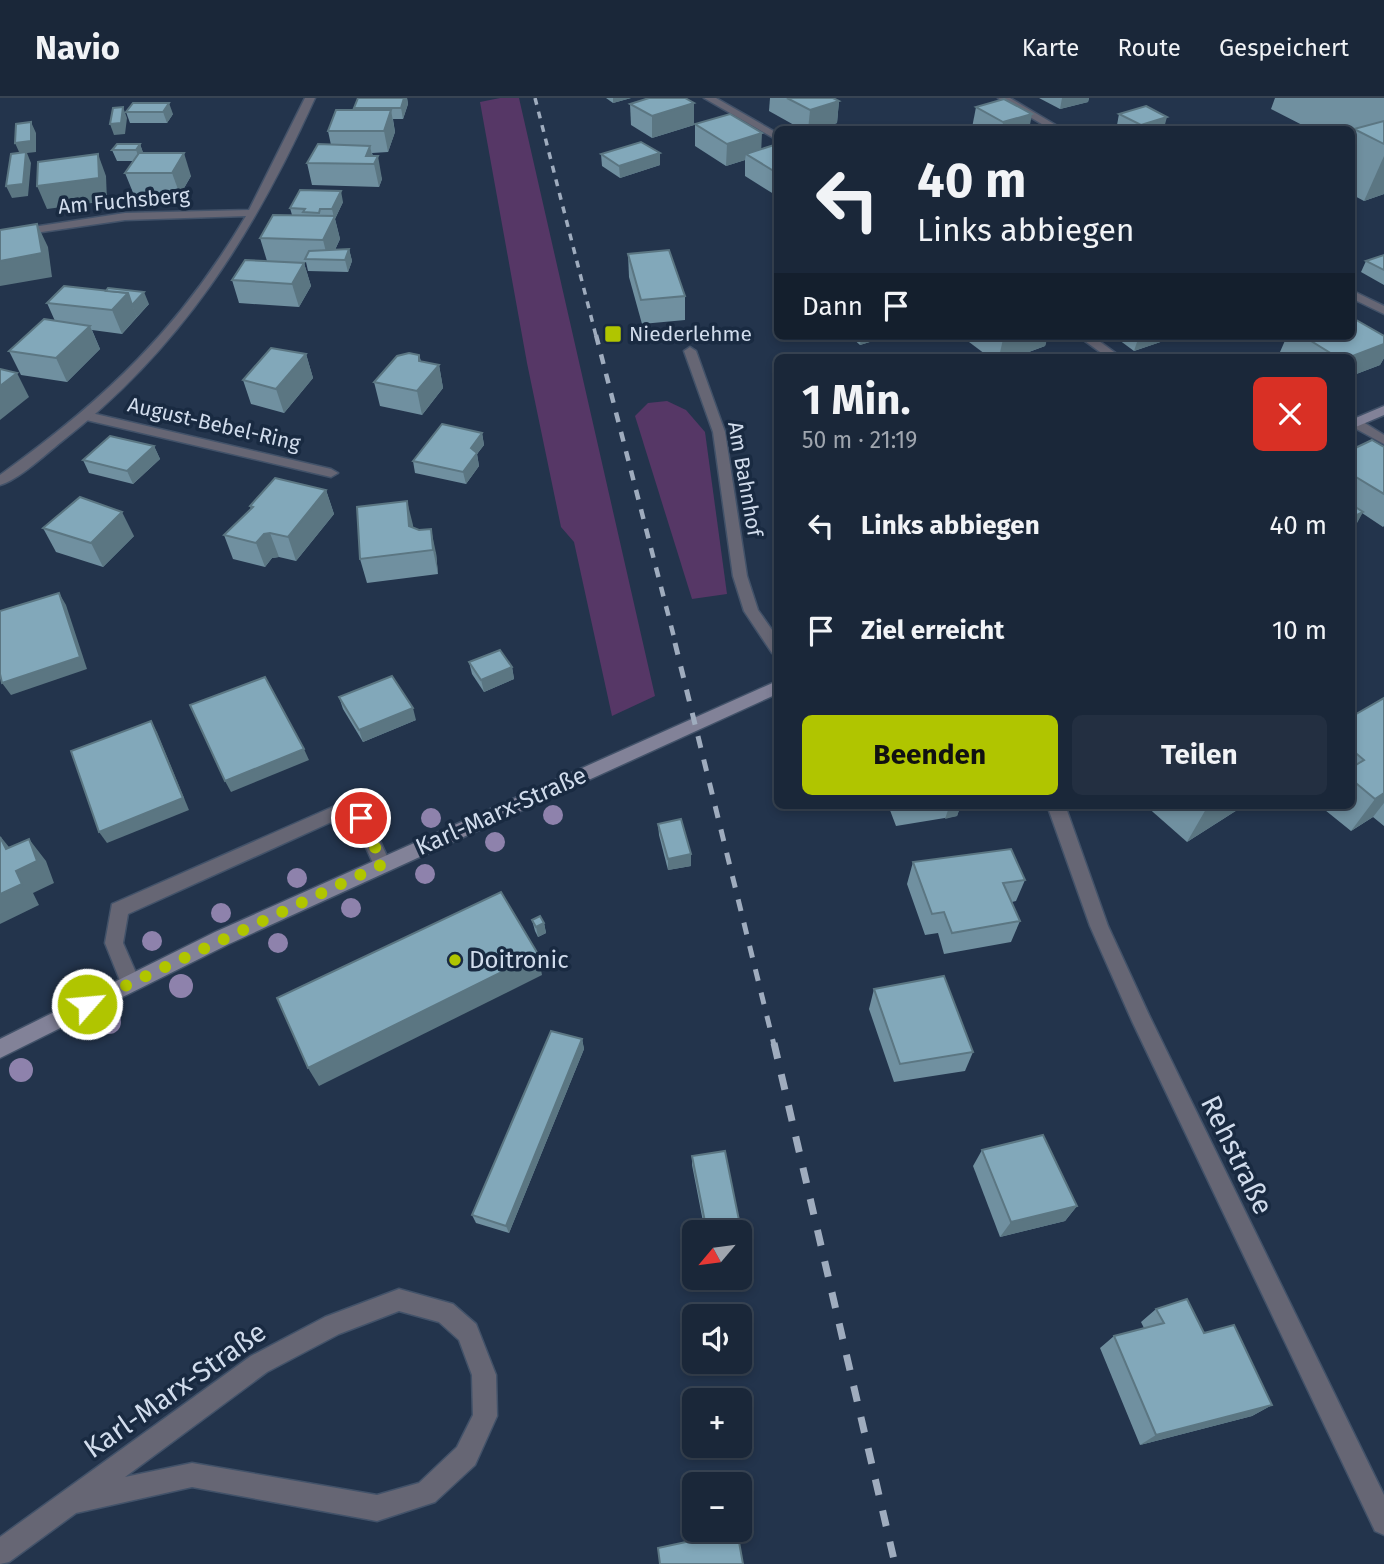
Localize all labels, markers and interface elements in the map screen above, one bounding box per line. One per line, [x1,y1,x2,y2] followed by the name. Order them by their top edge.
[35,28,120,68] text: Navio
[1022,34,1079,62] text: Karte
[1117,34,1181,62] text: Route
[1219,34,1349,62] text: Gespeichert
[917,151,1026,210] text: 40 m
[802,154,893,245] icon: left
[57,182,191,220] street label: Am Fuchsberg
[917,211,1135,249] text: Links abbiegen
[877,287,915,325] icon: arrive
[802,291,863,322] text: Dann
[629,321,752,347] place label: Niederlehme
[603,324,623,344] marker: Niederlehme
[802,375,911,425] text: 1 Min.
[1253,377,1327,451] button: close
[125,391,303,457] street label: August-Bebel-Ring
[722,420,768,540] street label: Am Bahnhof
[802,426,917,454] text: 50 m · 21:19
[802,507,840,545] icon: left
[861,510,1040,541] text: Links abbiegen
[1269,510,1327,541] text: 40 m
[802,612,840,650] icon: arrive
[861,615,1004,646] text: Ziel erreicht
[1272,615,1327,646] text: 10 m
[802,715,1058,795] button: Beenden
[1072,715,1327,795] button: Teilen
[411,761,591,861] street label: Karl-Marx-Straße
[331,788,391,848] pin
[342,799,380,837] icon: arrive
[469,946,569,974] place label: Doitronic
[447,952,463,968] marker: Doitronic
[50,967,124,1041] position arrow
[1194,1090,1280,1220] street label: Rehstraße
[682,1220,752,1290] north arrow
[682,1220,752,1542] map controls
[682,1304,752,1374] button: sound
[78,1315,272,1465] street label: Karl-Marx-Straße
[682,1388,752,1458] button: +
[682,1472,752,1542] button: −

